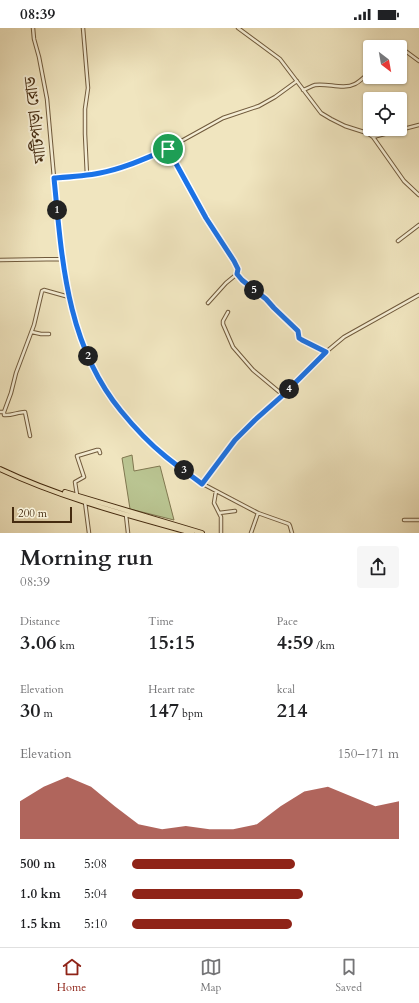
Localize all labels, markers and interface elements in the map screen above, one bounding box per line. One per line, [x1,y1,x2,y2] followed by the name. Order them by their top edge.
[20,4,55,24] text: 08:39
[363,40,407,84] north arrow
[363,40,407,136] map controls
[18,75,52,166] street label: মাটিপাড়া রোড
[363,92,407,136] button: locate
[151,132,185,166] pin
[157,138,179,160] icon: arrive
[47,200,67,220] pin: 1
[54,202,60,217] text: 1
[244,280,264,300] pin: 5
[251,282,257,297] text: 5
[78,346,98,366] pin: 2
[85,348,91,363] text: 2
[279,379,299,399] pin: 4
[286,381,292,396] text: 4
[174,460,194,480] pin: 3
[181,462,187,477] text: 3
[12,505,72,524] scale bar
[18,506,47,521] text: 200 m
[20,543,153,573] text: Morning run
[357,546,399,588] button: share
[20,573,50,591] text: 08:39
[20,614,60,629] text: Distance
[148,614,174,629] text: Time
[277,614,298,629] text: Pace
[20,629,57,656] text: 3.06
[148,629,195,656] text: 15:15
[277,629,313,656] text: 4:59
[57,638,75,653] text: km
[313,638,335,653] text: /km
[20,682,64,697] text: Elevation
[148,682,195,697] text: Heart rate
[277,682,295,697] text: kcal
[20,697,41,724] text: 30
[148,697,179,724] text: 147
[277,697,307,724] text: 214
[41,706,53,721] text: m
[179,706,203,721] text: bpm
[20,745,72,763] text: Elevation
[337,745,399,763] text: 150–171 m
[20,855,55,873] text: 500 m
[84,855,107,873] text: 5:08
[20,885,61,903] text: 1.0 km
[84,885,107,903] text: 5:04
[20,915,61,933] text: 1.5 km
[84,915,107,933] text: 5:10
[57,956,86,995] tab: Home
[200,956,222,995] tab: Map
[335,956,362,995] tab: Saved

